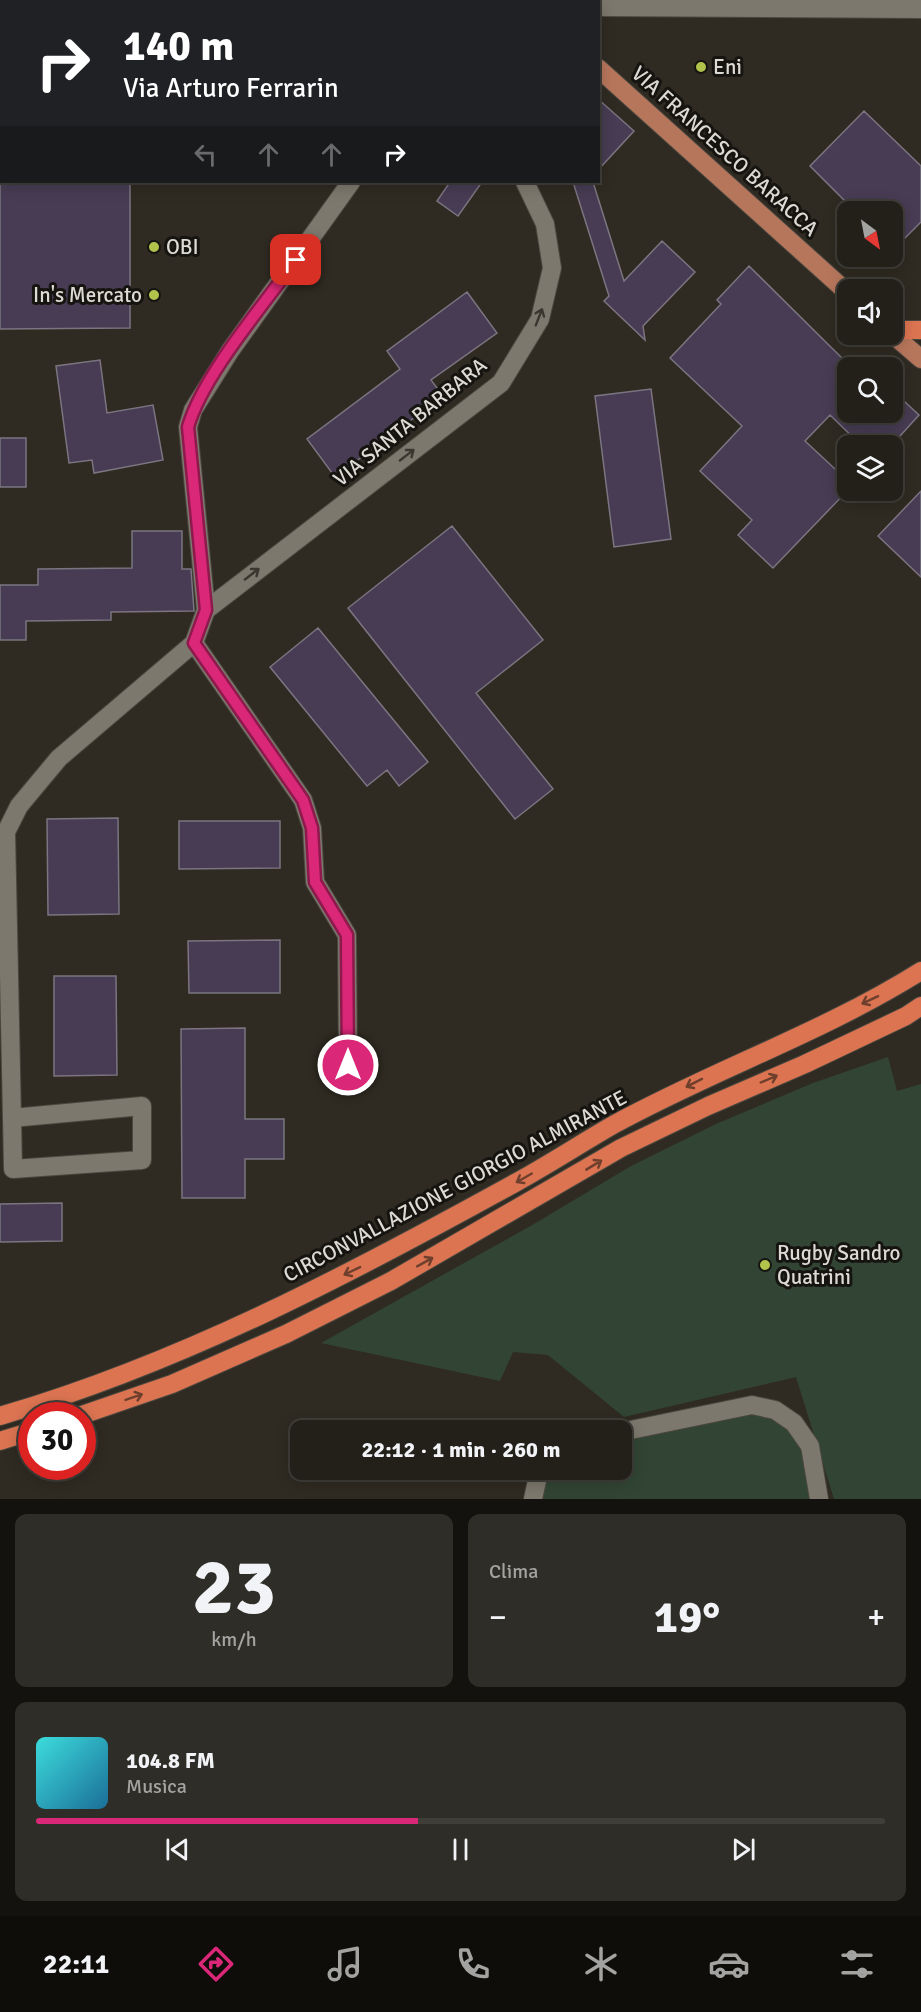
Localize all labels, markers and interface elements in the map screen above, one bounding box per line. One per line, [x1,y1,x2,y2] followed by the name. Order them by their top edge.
[123,21,234,72] text: 140 m
[24,24,102,102] icon: right
[713,54,742,80] place label: Eni
[626,60,824,242] street label: VIA FRANCESCO BARACCA
[694,60,708,74] marker: Eni
[123,72,339,105] text: Via Arturo Ferrarin
[189,138,222,171] icon: left
[252,138,285,171] icon: ahead
[315,138,348,171] icon: ahead
[378,138,411,171] icon: right
[837,201,903,267] north arrow
[837,201,903,501] map controls
[166,234,199,260] place label: OBI
[270,234,321,285] pin
[147,240,161,254] marker: OBI
[279,243,312,276] icon: arrive
[837,279,903,345] button: sound
[33,282,142,308] place label: In's Mercato
[147,288,161,302] marker: In's Mercato
[534,309,545,327] one-way arrow
[328,352,492,492] street label: VIA SANTA BARBARA
[837,357,903,423] button: search
[837,435,903,501] button: layers
[398,449,414,462] one-way arrow
[244,568,260,581] one-way arrow
[862,995,880,1007] one-way arrow
[316,1033,380,1097] position arrow
[760,1073,778,1084] one-way arrow
[686,1077,703,1089] one-way arrow
[279,1084,631,1288] street label: CIRCONVALLAZIONE GIORGIO ALMIRANTE
[585,1158,602,1170] one-way arrow
[515,1173,533,1184] one-way arrow
[777,1240,900,1290] place label: Rugby Sandro Quatrini
[416,1256,433,1268] one-way arrow
[758,1258,772,1272] marker: Rugby Sandro Quatrini
[344,1266,362,1277] one-way arrow
[124,1390,143,1401] one-way arrow
[18,1402,96,1480] speed limit sign: 30
[361,1436,561,1463] text: 22:12 · 1 min · 260 m
[192,1540,276,1636] text: 23
[489,1559,538,1584] text: Clima
[654,1590,720,1645] text: 19°
[489,1597,507,1638] text: −
[867,1597,885,1638] text: +
[211,1627,257,1652] text: km/h
[126,1747,215,1774] text: 104.8 FM
[126,1774,187,1799] text: Musica
[161,1833,194,1866] icon: previous
[444,1833,477,1866] icon: pause
[727,1833,760,1866] icon: next
[195,1943,237,1985] icon: directions
[324,1943,366,1985] icon: music
[452,1943,494,1985] icon: phone
[580,1943,622,1985] icon: climate
[708,1943,750,1985] icon: car
[836,1943,878,1985] icon: filters
[43,1948,109,1981] text: 22:11

